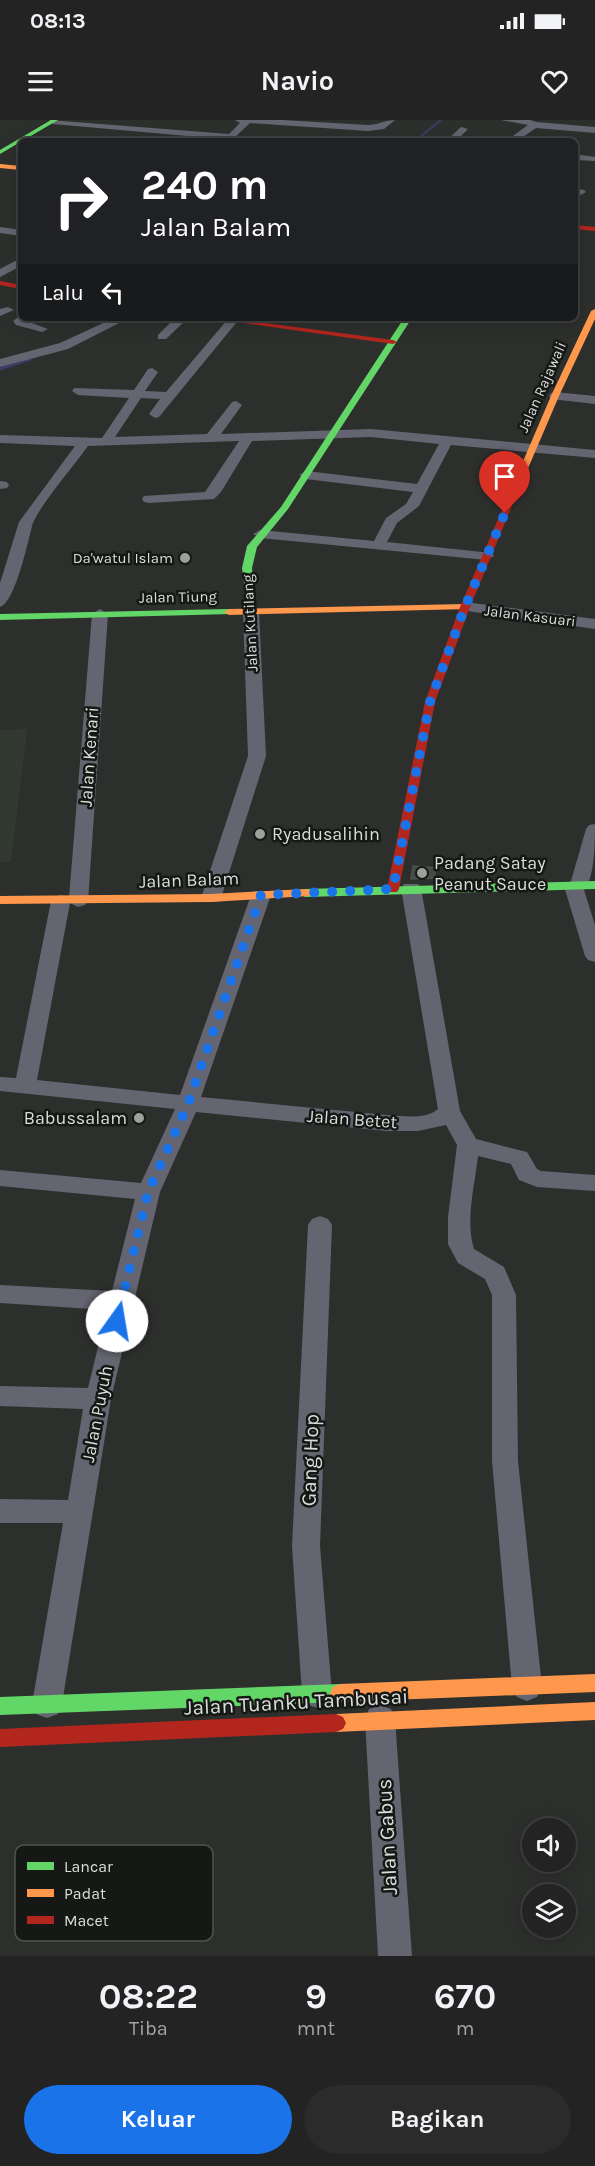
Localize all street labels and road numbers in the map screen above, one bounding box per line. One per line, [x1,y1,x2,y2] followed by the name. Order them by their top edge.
[514,339,570,435] street label: Jalan Rajawali
[238,573,262,672] street label: Jalan Kutilang
[139,587,218,607] street label: Jalan Tiung
[483,601,577,631] street label: Jalan Kasuari
[75,706,103,808] street label: Jalan Kenari
[139,867,239,893] street label: Jalan Balam
[306,1105,398,1133] street label: Jalan Betet
[77,1364,117,1464] street label: Jalan Puyuh
[296,1413,324,1507] street label: Gang Hop
[183,1684,409,1720] street label: Jalan Tuanku Tambusai
[372,1778,402,1896] street label: Jalan Gabus

